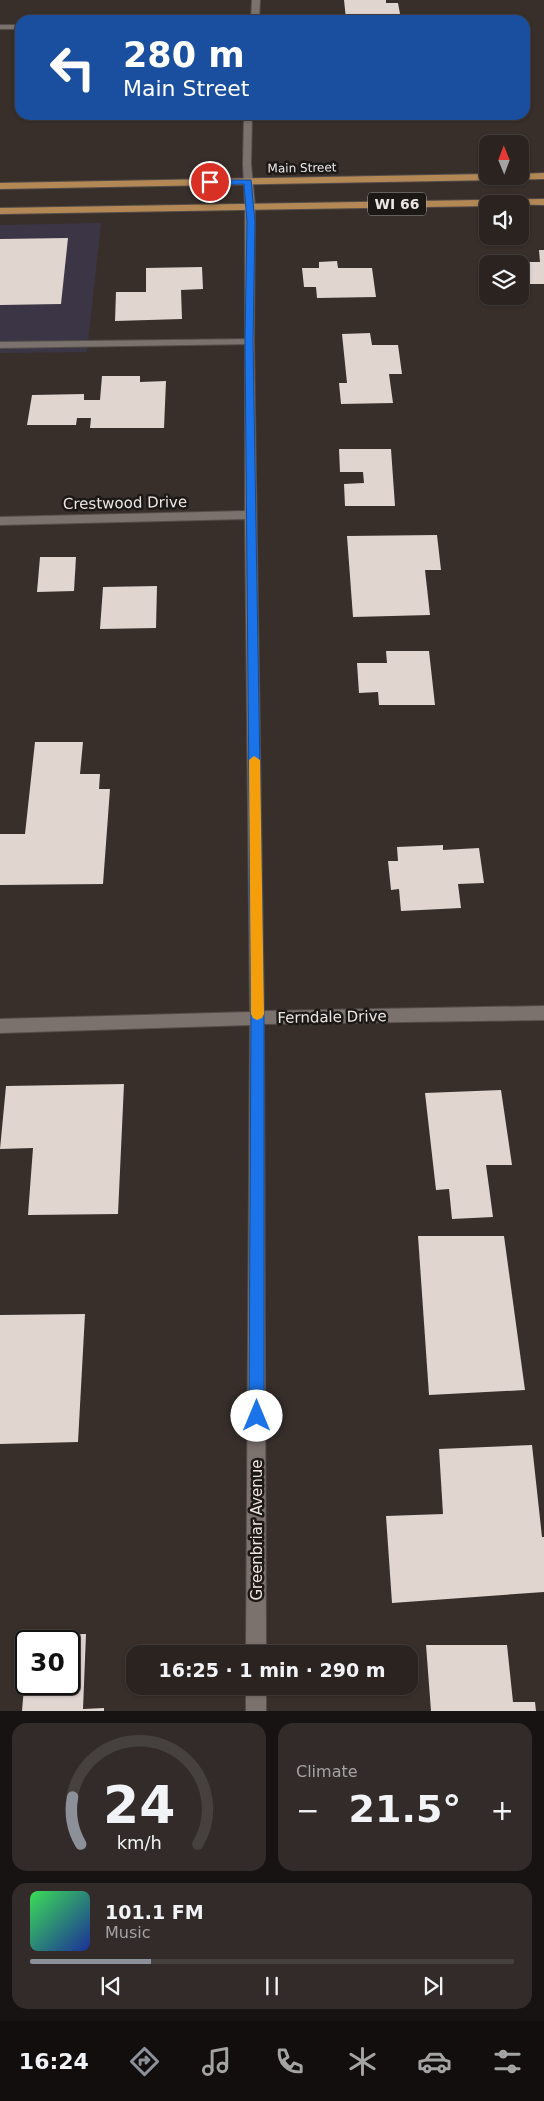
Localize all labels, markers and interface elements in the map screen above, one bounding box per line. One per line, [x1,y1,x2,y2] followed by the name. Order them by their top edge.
[40,35,105,100] icon: left
[123,35,245,75] text: 280 m
[123,76,249,101] text: Main Street
[479,135,529,185] north arrow
[479,135,529,305] map controls
[267,160,337,176] street label: Main Street
[189,161,231,203] pin
[196,168,224,196] icon: arrive
[368,192,426,215] road number: WI 66
[479,195,529,245] button: sound
[479,255,529,305] button: layers
[63,493,187,513] street label: Crestwood Drive
[277,1007,387,1027] street label: Ferndale Drive
[230,1389,282,1441] position arrow
[248,1459,266,1601] street label: Greenbriar Avenue
[15,1630,80,1695] speed limit sign: 30
[158,1659,386,1681] text: 16:25 · 1 min · 290 m
[296,1762,358,1781] text: Climate
[103,1775,175,1835] text: 24
[349,1787,461,1831] text: 21.5°
[296,1794,319,1827] text: −
[491,1794,514,1827] text: +
[116,1832,162,1853] text: km/h
[105,1901,204,1923] text: 101.1 FM
[105,1923,151,1942] text: Music
[97,1972,125,2000] icon: previous
[258,1972,286,2000] icon: pause
[419,1972,447,2000] icon: next
[127,2044,162,2079] icon: directions
[199,2044,234,2079] icon: music
[272,2044,307,2079] icon: phone
[345,2044,380,2079] icon: climate
[417,2044,452,2079] icon: car
[490,2044,525,2079] icon: filters
[19,2049,89,2074] text: 16:24

